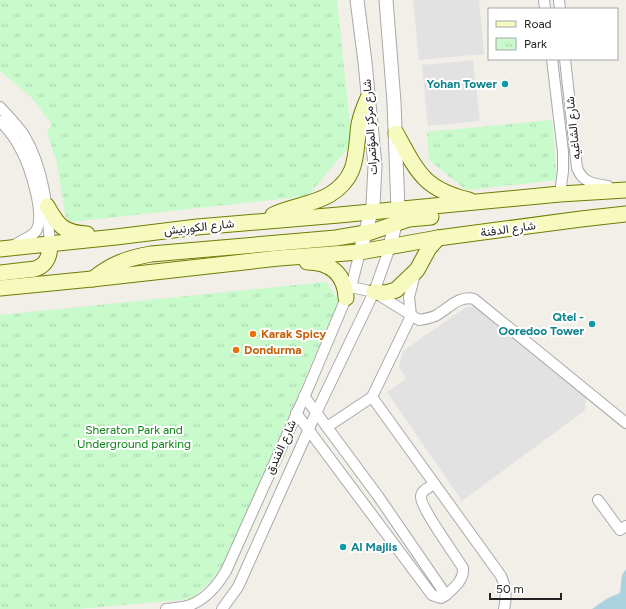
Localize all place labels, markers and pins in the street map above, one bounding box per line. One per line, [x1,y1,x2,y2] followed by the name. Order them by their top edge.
[426,77,497,91] place label: Yohan Tower
[500,79,510,89] marker: Yohan Tower
[498,310,584,338] place label: Qtel - Ooredoo Tower
[587,319,597,329] marker: Qtel - Ooredoo Tower
[261,327,326,341] place label: Karak Spicy
[248,329,258,339] marker: Karak Spicy
[244,343,302,357] place label: Dondurma
[231,345,241,355] marker: Dondurma
[351,540,398,554] place label: Al Majlis
[338,542,348,552] marker: Al Majlis

